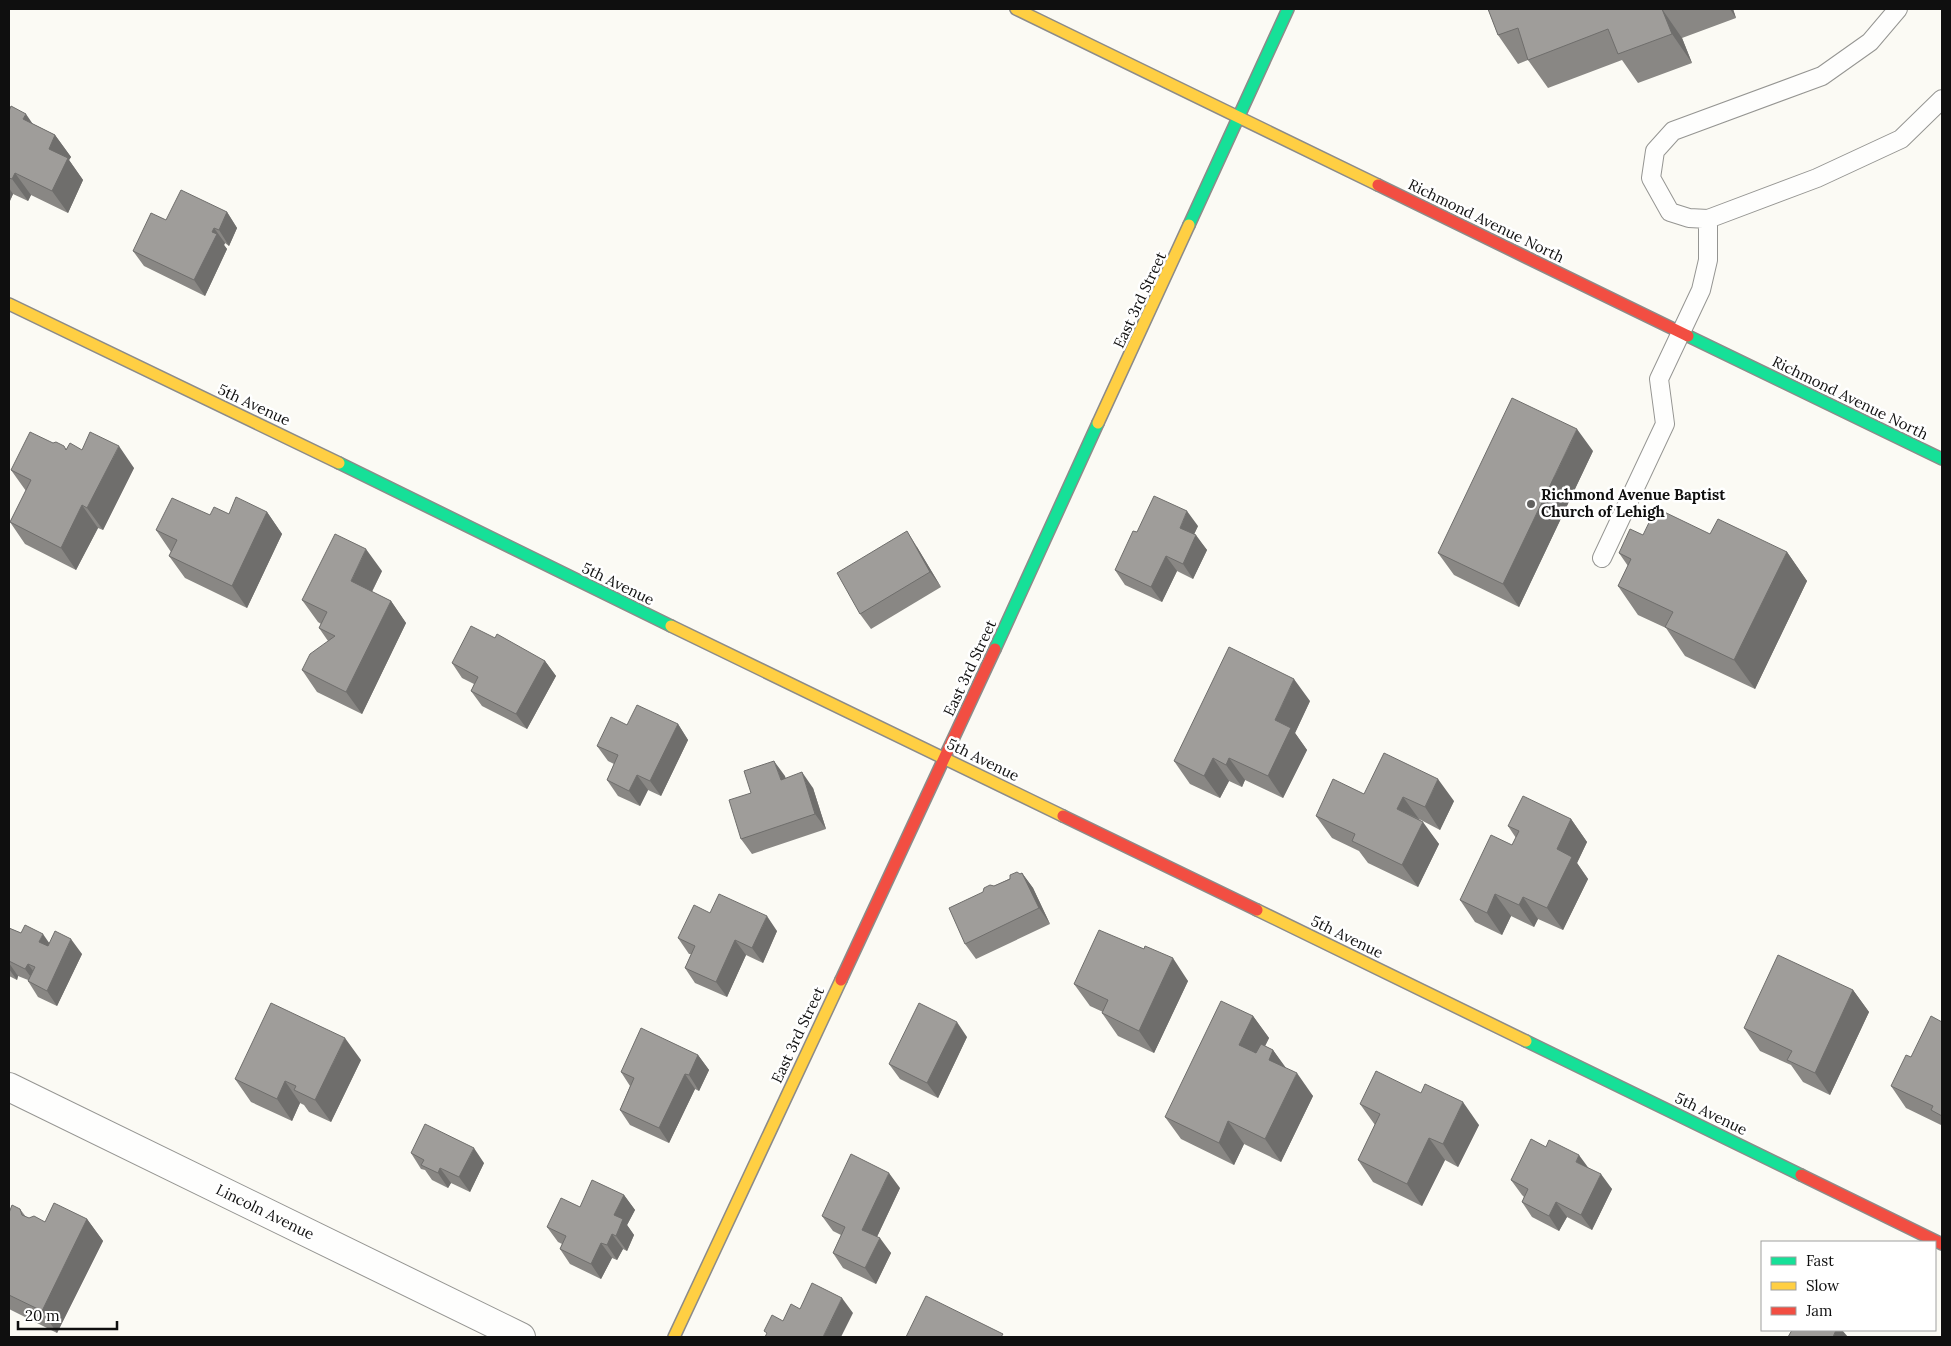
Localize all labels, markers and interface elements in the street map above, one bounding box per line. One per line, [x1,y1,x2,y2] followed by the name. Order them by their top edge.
[1405,175,1567,267] street label: Richmond Avenue North
[1109,248,1170,351] street label: East 3rd Street
[1769,352,1931,444] street label: Richmond Avenue North
[215,379,293,430] street label: 5th Avenue
[1541,485,1726,521] place label: Richmond Avenue Baptist Church of Lehigh
[1525,498,1537,510] marker: Richmond Avenue Baptist Church of Lehigh
[579,558,657,609] street label: 5th Avenue
[939,616,1000,719] street label: East 3rd Street
[944,734,1022,785] street label: 5th Avenue
[1308,911,1386,962] street label: 5th Avenue
[767,983,828,1086] street label: East 3rd Street
[1672,1088,1750,1139] street label: 5th Avenue
[213,1180,317,1243] street label: Lincoln Avenue
[1761,1241,1936,1331] legend
[1806,1251,1834,1270] text: Fast
[1806,1276,1839,1295] text: Slow
[18,1298,116,1330] scale bar
[1805,1301,1833,1320] text: Jam
[25,1306,60,1325] text: 20 m

